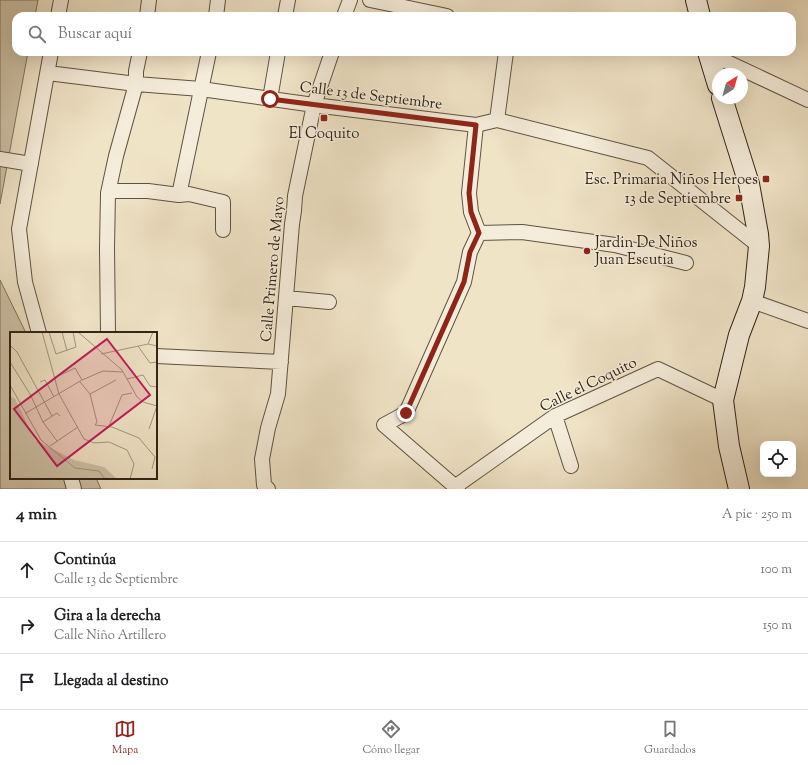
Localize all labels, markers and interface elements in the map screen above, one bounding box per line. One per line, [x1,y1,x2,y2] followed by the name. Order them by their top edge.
[12,12,796,56] search box
[26,23,48,45] icon: search
[58,24,132,45] text: Buscar aquí
[712,68,748,104] north arrow
[298,77,443,116] street label: Calle 13 de Septiembre
[261,90,279,108] route start
[319,113,329,123] marker: El Coquito
[289,124,359,145] place label: El Coquito
[585,170,758,191] place label: Esc. Primaria Niños Heroes
[761,174,771,184] marker: Esc. Primaria Niños Heroes
[625,189,731,210] place label: 13 de Septiembre
[734,193,744,203] marker: 13 de Septiembre
[257,195,290,343] street label: Calle Primero de Mayo
[594,233,698,271] place label: Jardin De Niños Juan Escutia
[582,246,592,256] marker: Jardin De Niños Juan Escutia
[10,332,157,479] inset map
[537,353,641,418] street label: Calle el Coquito
[397,404,415,422] route end
[760,441,796,477] map controls
[760,441,796,477] button: locate
[16,503,57,527] text: 4 min
[722,506,792,524] text: A pie · 250 m
[54,550,116,571] text: Continúa
[16,559,38,581] icon: ahead
[760,561,792,579] text: 100 m
[54,571,178,589] text: Calle 13 de Septiembre
[54,606,161,627] text: Gira a la derecha
[16,615,38,637] icon: right
[763,617,792,635] text: 150 m
[54,627,166,645] text: Calle Niño Artillero
[16,671,38,693] icon: arrive
[54,671,169,692] text: Llegada al destino
[112,718,138,758] tab: Mapa
[362,718,420,758] tab: Cómo llegar
[644,718,696,758] tab: Guardados

